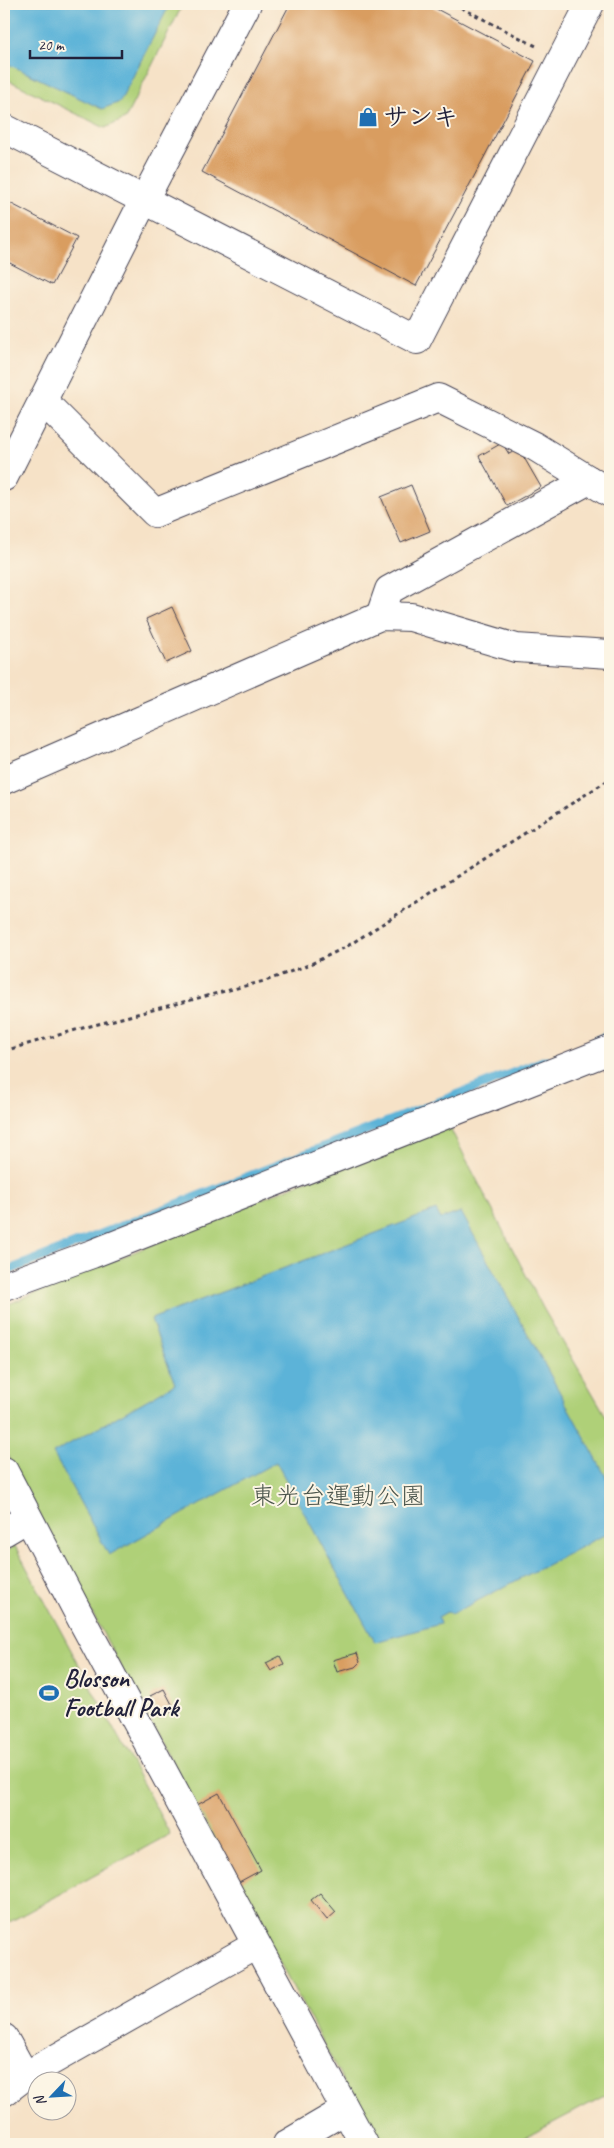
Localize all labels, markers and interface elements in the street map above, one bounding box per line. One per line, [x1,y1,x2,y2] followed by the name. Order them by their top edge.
[30,28,122,60] scale bar
[38,36,65,55] text: 20 m
[383,101,458,133] place label: サンキ
[357,106,379,128] shop icon: サンキ
[250,1480,426,1512] park label: 東光台運動公園
[64,1663,181,1724] place label: Blosson Football Park
[38,1682,60,1704] sports icon: Blosson Football Park
[28,2070,78,2120] north arrow
[30,2092,50,2109] text: N

